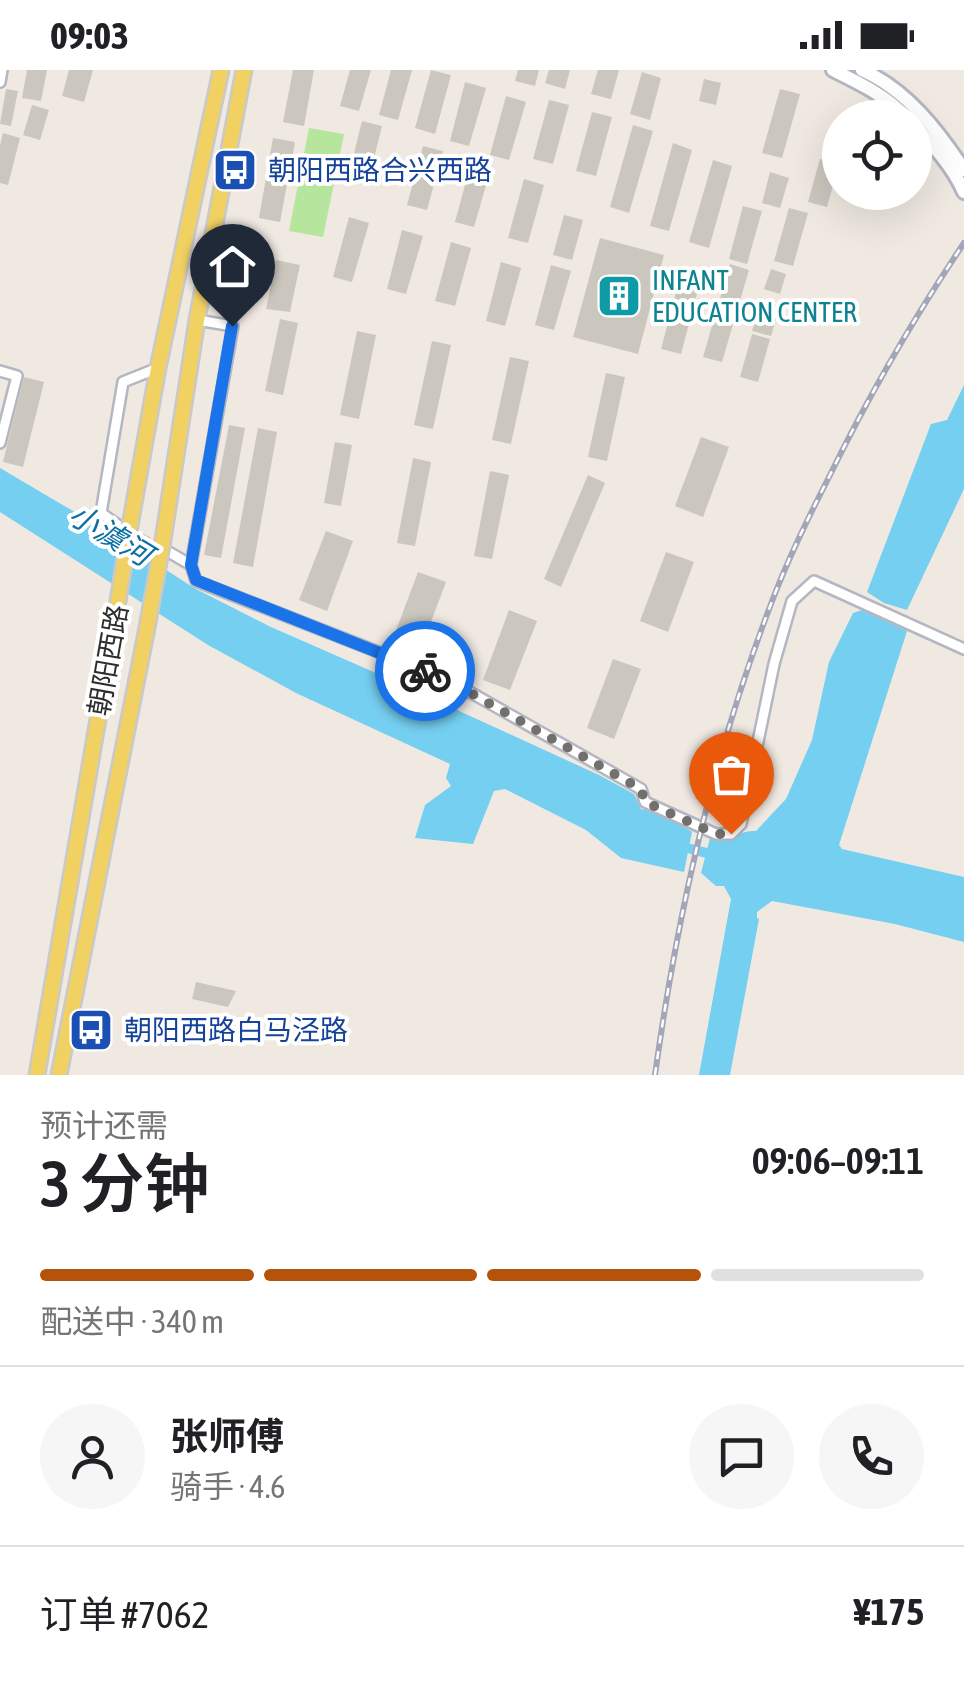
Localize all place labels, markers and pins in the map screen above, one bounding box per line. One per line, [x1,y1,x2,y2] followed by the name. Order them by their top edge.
[212,147,258,193] bus stop icon: 朝阳西路合兴西路
[268,154,492,186] place label: 朝阳西路合兴西路
[190,224,275,327] pin
[652,264,857,328] place label: INFANT EDUCATION CENTER
[596,273,642,319] building icon: INFANT EDUCATION CENTER
[689,732,774,835] pin
[68,1007,114,1053] bus stop icon: 朝阳西路白马泾路
[124,1014,348,1046] place label: 朝阳西路白马泾路

